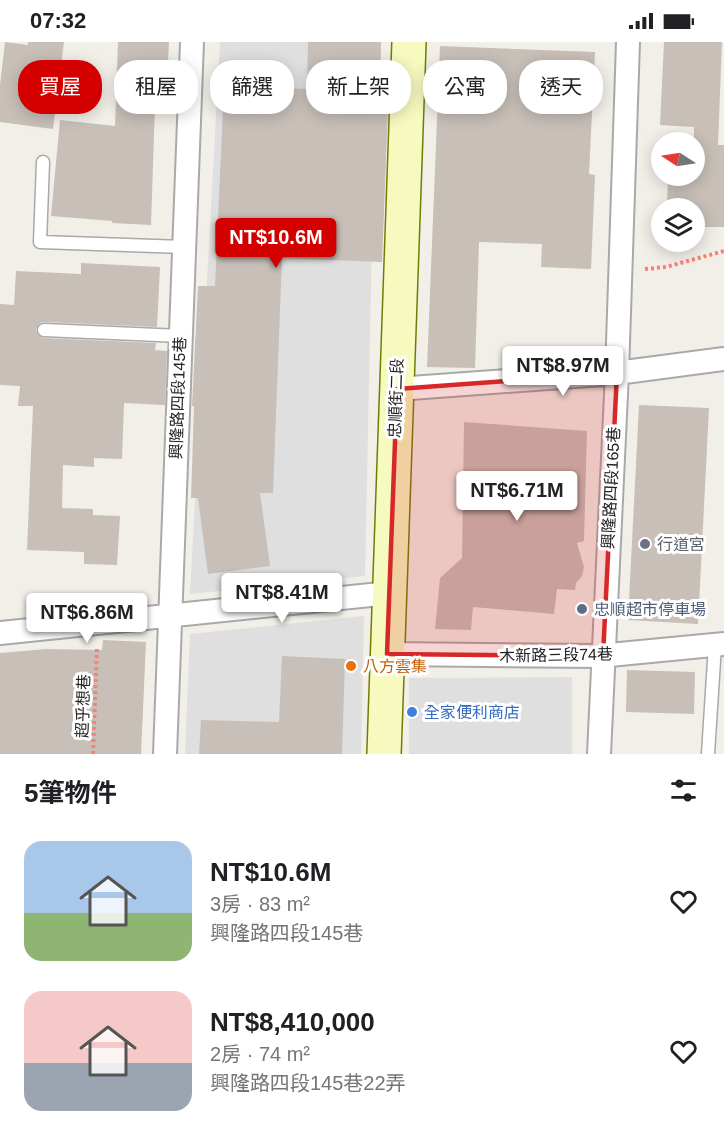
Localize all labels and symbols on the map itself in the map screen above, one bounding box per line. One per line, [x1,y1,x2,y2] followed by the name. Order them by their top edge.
[651,132,705,186] north arrow
[214,218,338,269] pin: NT$10.6M
[167,336,189,460] street label: 興隆路四段145巷
[501,346,625,397] pin: NT$8.97M
[386,358,406,438] street label: 忠順街二段
[599,426,623,550] street label: 興隆路四段165巷
[455,471,579,522] pin: NT$6.71M
[657,536,705,553] place label: 行道宮
[638,537,652,551] marker: 行道宮
[220,573,344,624] pin: NT$8.41M
[25,593,149,644] pin: NT$6.86M
[594,601,706,618] place label: 忠順超市停車場
[575,602,589,616] marker: 忠順超市停車場
[499,646,613,664] street label: 木新路三段74巷
[363,658,427,675] place label: 八方雲集
[344,659,358,673] marker: 八方雲集
[73,674,93,738] street label: 超乎想巷
[424,704,520,721] place label: 全家便利商店
[405,705,419,719] marker: 全家便利商店

